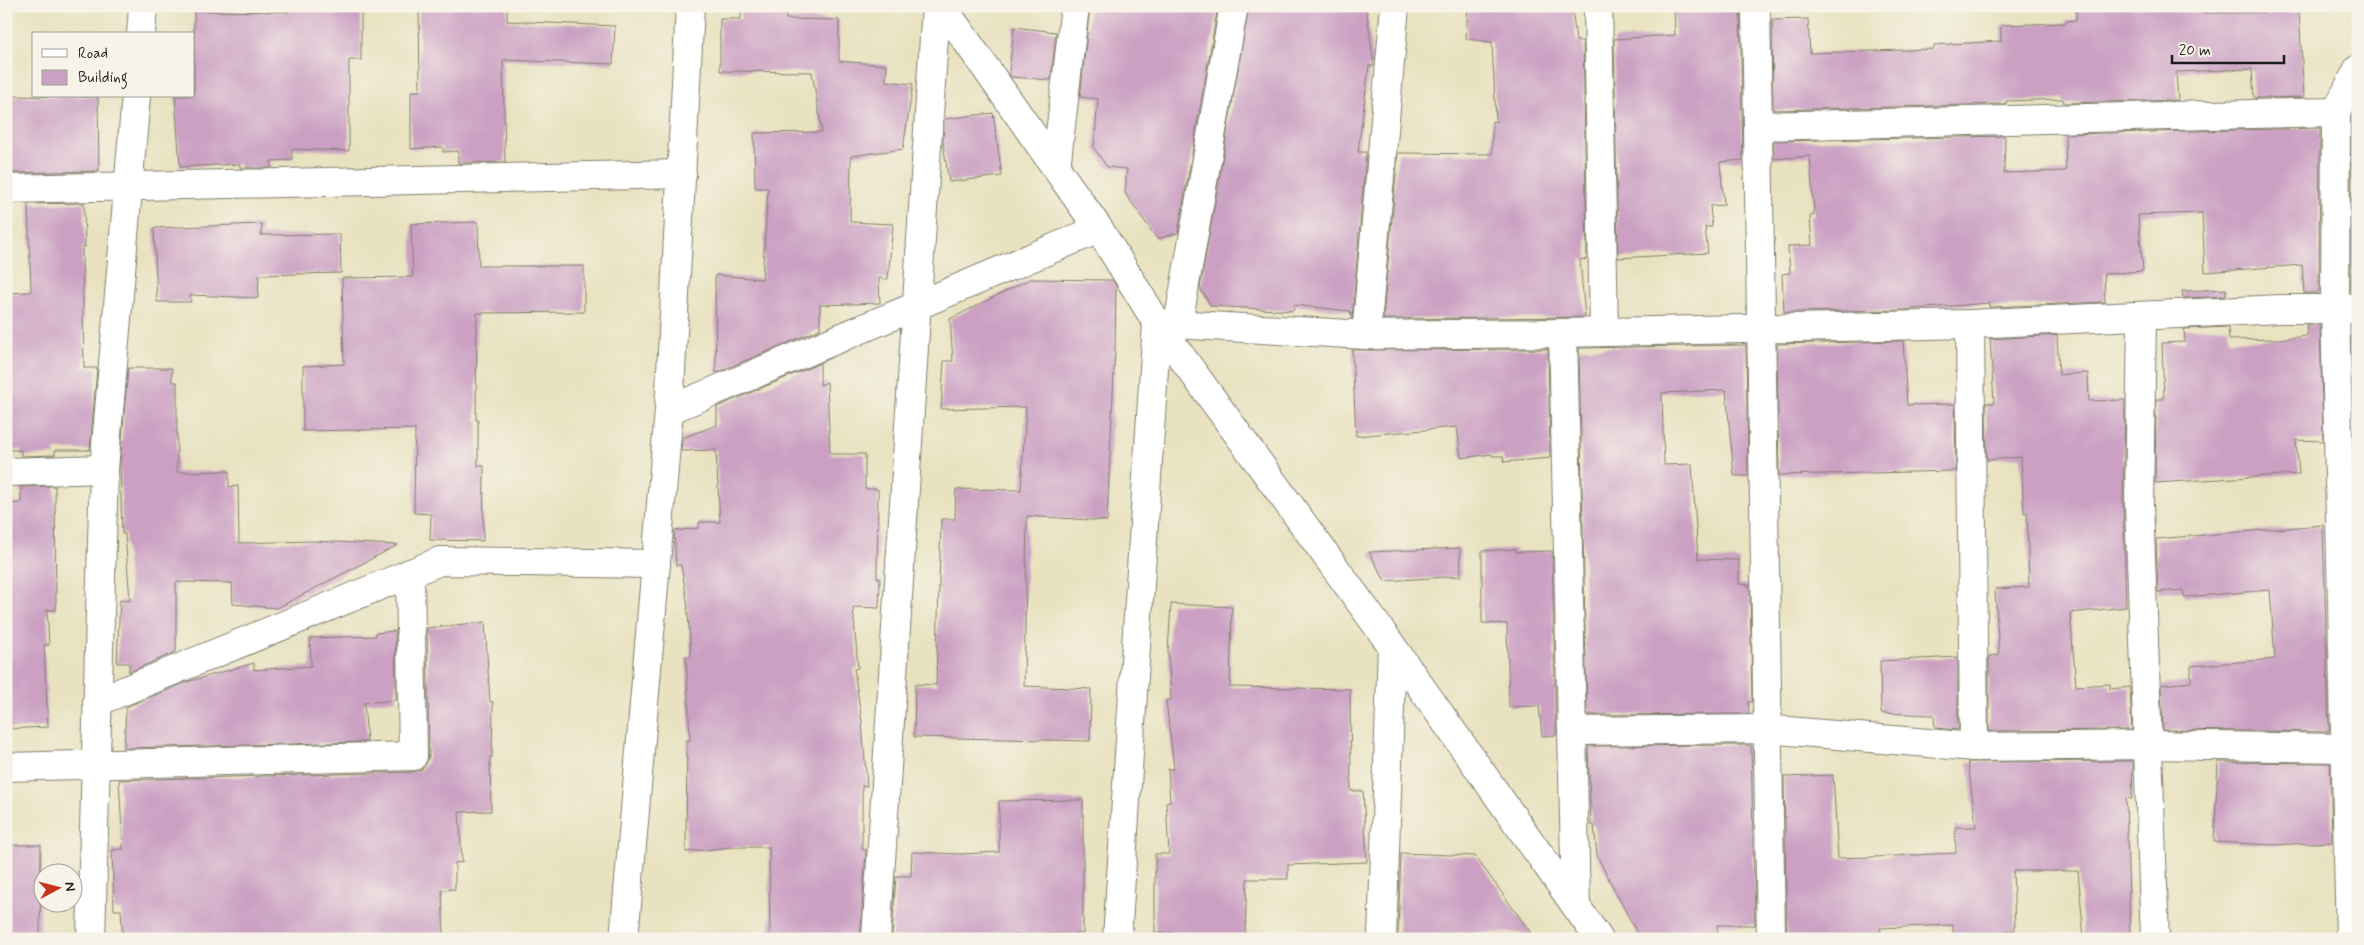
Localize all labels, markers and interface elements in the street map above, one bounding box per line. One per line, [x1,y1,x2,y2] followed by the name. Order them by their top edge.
[32,32,195,98] legend
[2172,32,2284,64] scale bar
[2179,41,2211,61] text: 20 m
[78,44,108,64] text: Road
[78,68,128,89] text: Building
[32,862,82,912] north arrow
[60,881,79,892] text: N

